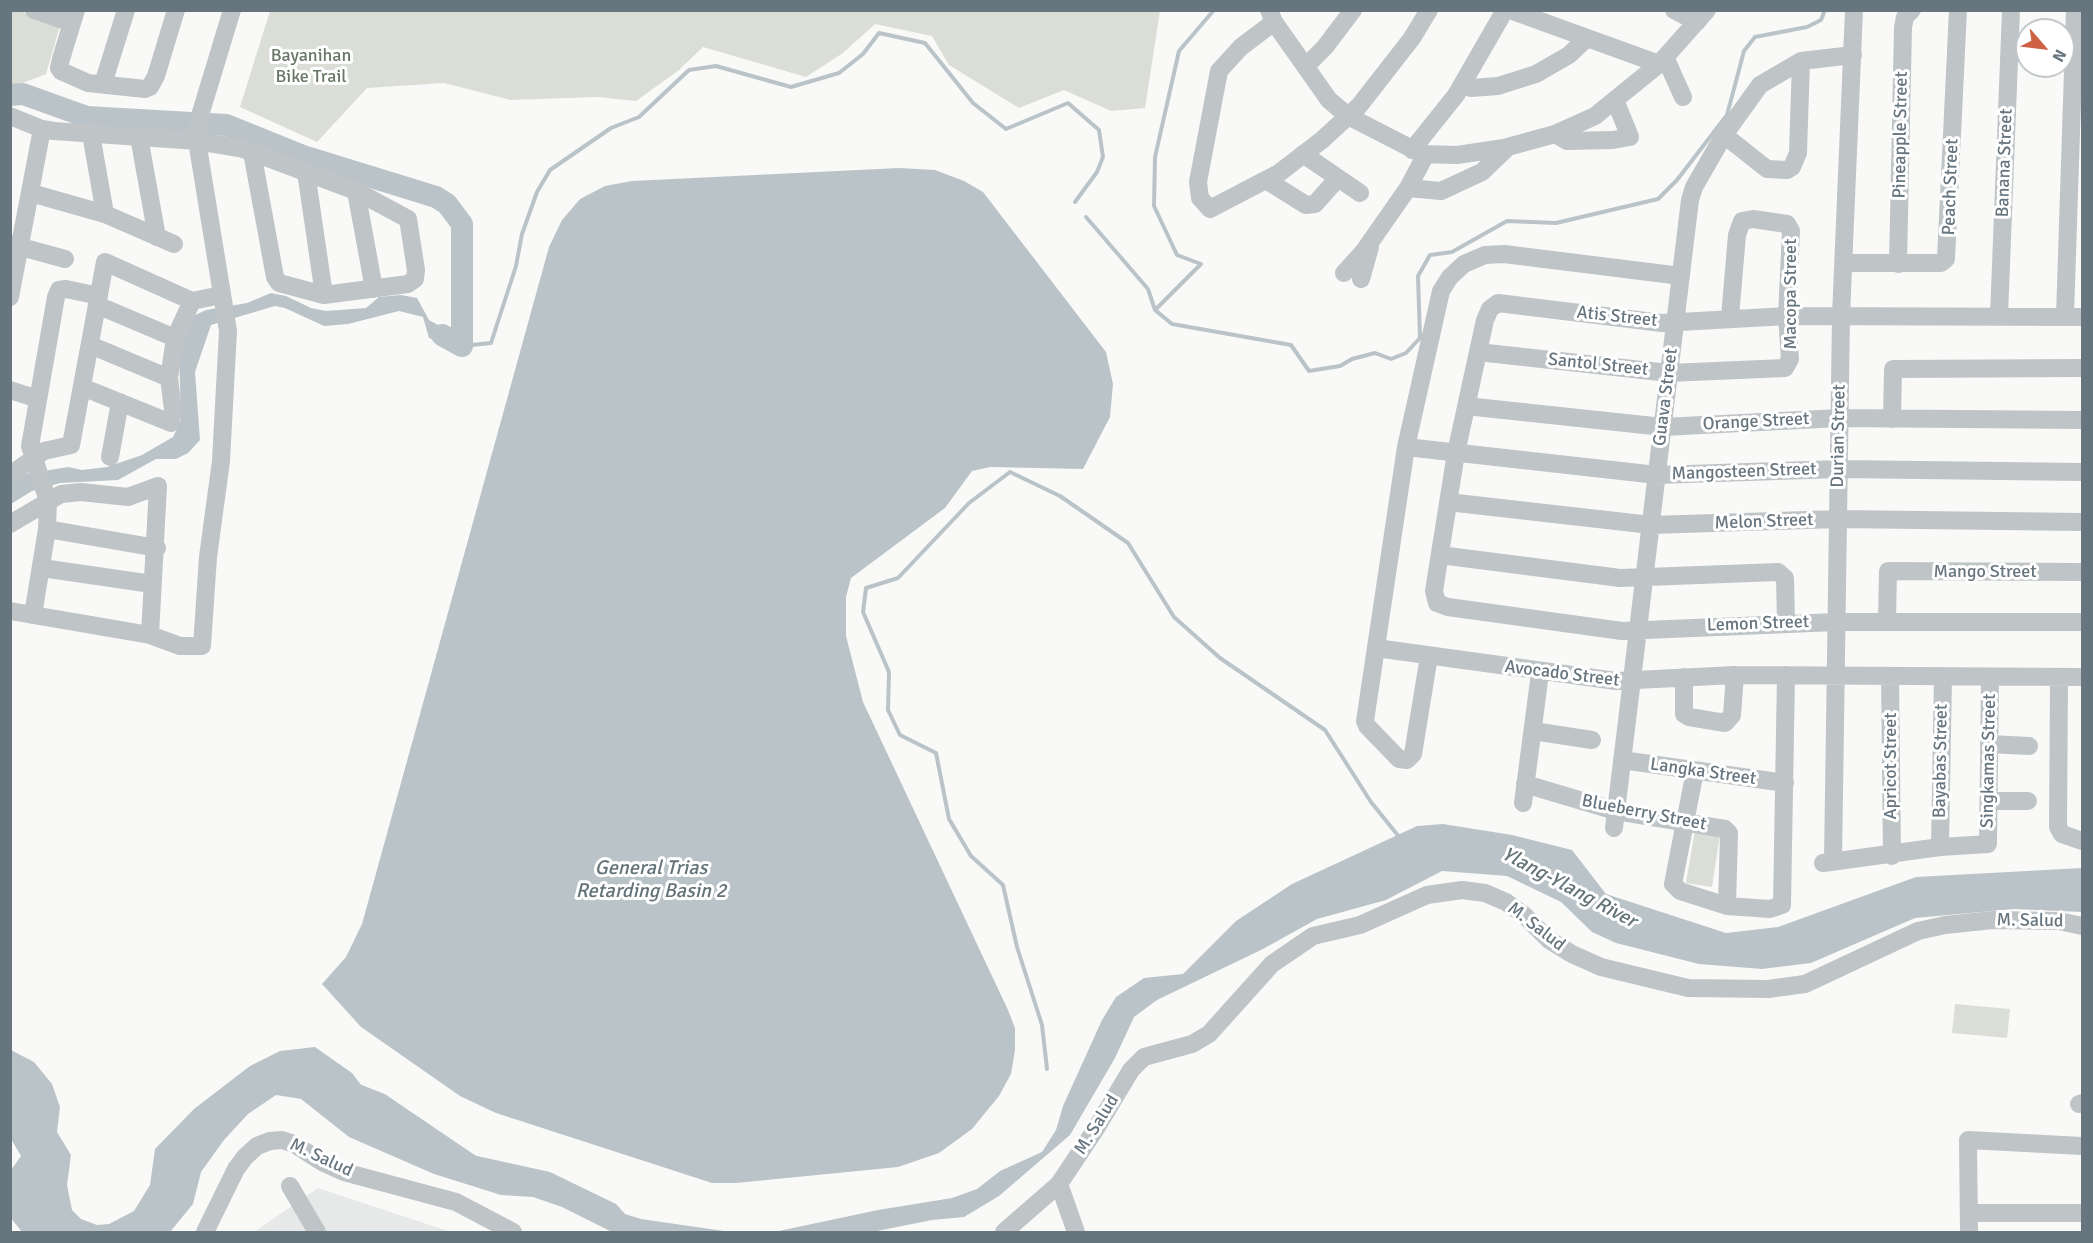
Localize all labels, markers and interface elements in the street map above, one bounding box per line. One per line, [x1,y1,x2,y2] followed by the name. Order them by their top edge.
[2015,18,2075,78] north arrow
[271,45,351,88] park label: Bayanihan Bike Trail
[2048,46,2071,65] text: N
[1889,71,1913,199] street label: Pineapple Street
[1992,108,2018,218] street label: Banana Street
[1939,138,1963,236] street label: Peach Street
[1780,239,1802,349] street label: Macopa Street
[1576,302,1658,332] street label: Atis Street
[1649,347,1683,447] street label: Guava Street
[1547,349,1649,381] street label: Santol Street
[1827,384,1851,488] street label: Durian Street
[1702,408,1810,436] street label: Orange Street
[1671,459,1817,485] street label: Mangosteen Street
[1714,509,1814,535] street label: Melon Street
[1933,561,2037,583] street label: Mango Street
[1706,611,1810,637] street label: Lemon Street
[1503,656,1621,692] street label: Avocado Street
[1977,694,2001,828] street label: Singkamas Street
[1929,704,1953,818] street label: Bayabas Street
[1880,712,1902,820] street label: Apricot Street
[1649,754,1757,790] street label: Langka Street
[1580,790,1708,836] street label: Blueberry Street
[1498,842,1640,934] water label: Ylang-Ylang River
[576,857,726,904] water label: General Trias Retarding Basin 2
[1503,898,1569,956] street label: M. Salud
[1996,910,2064,932] street label: M. Salud
[1070,1091,1124,1159] street label: M. Salud
[286,1134,356,1182] street label: M. Salud

